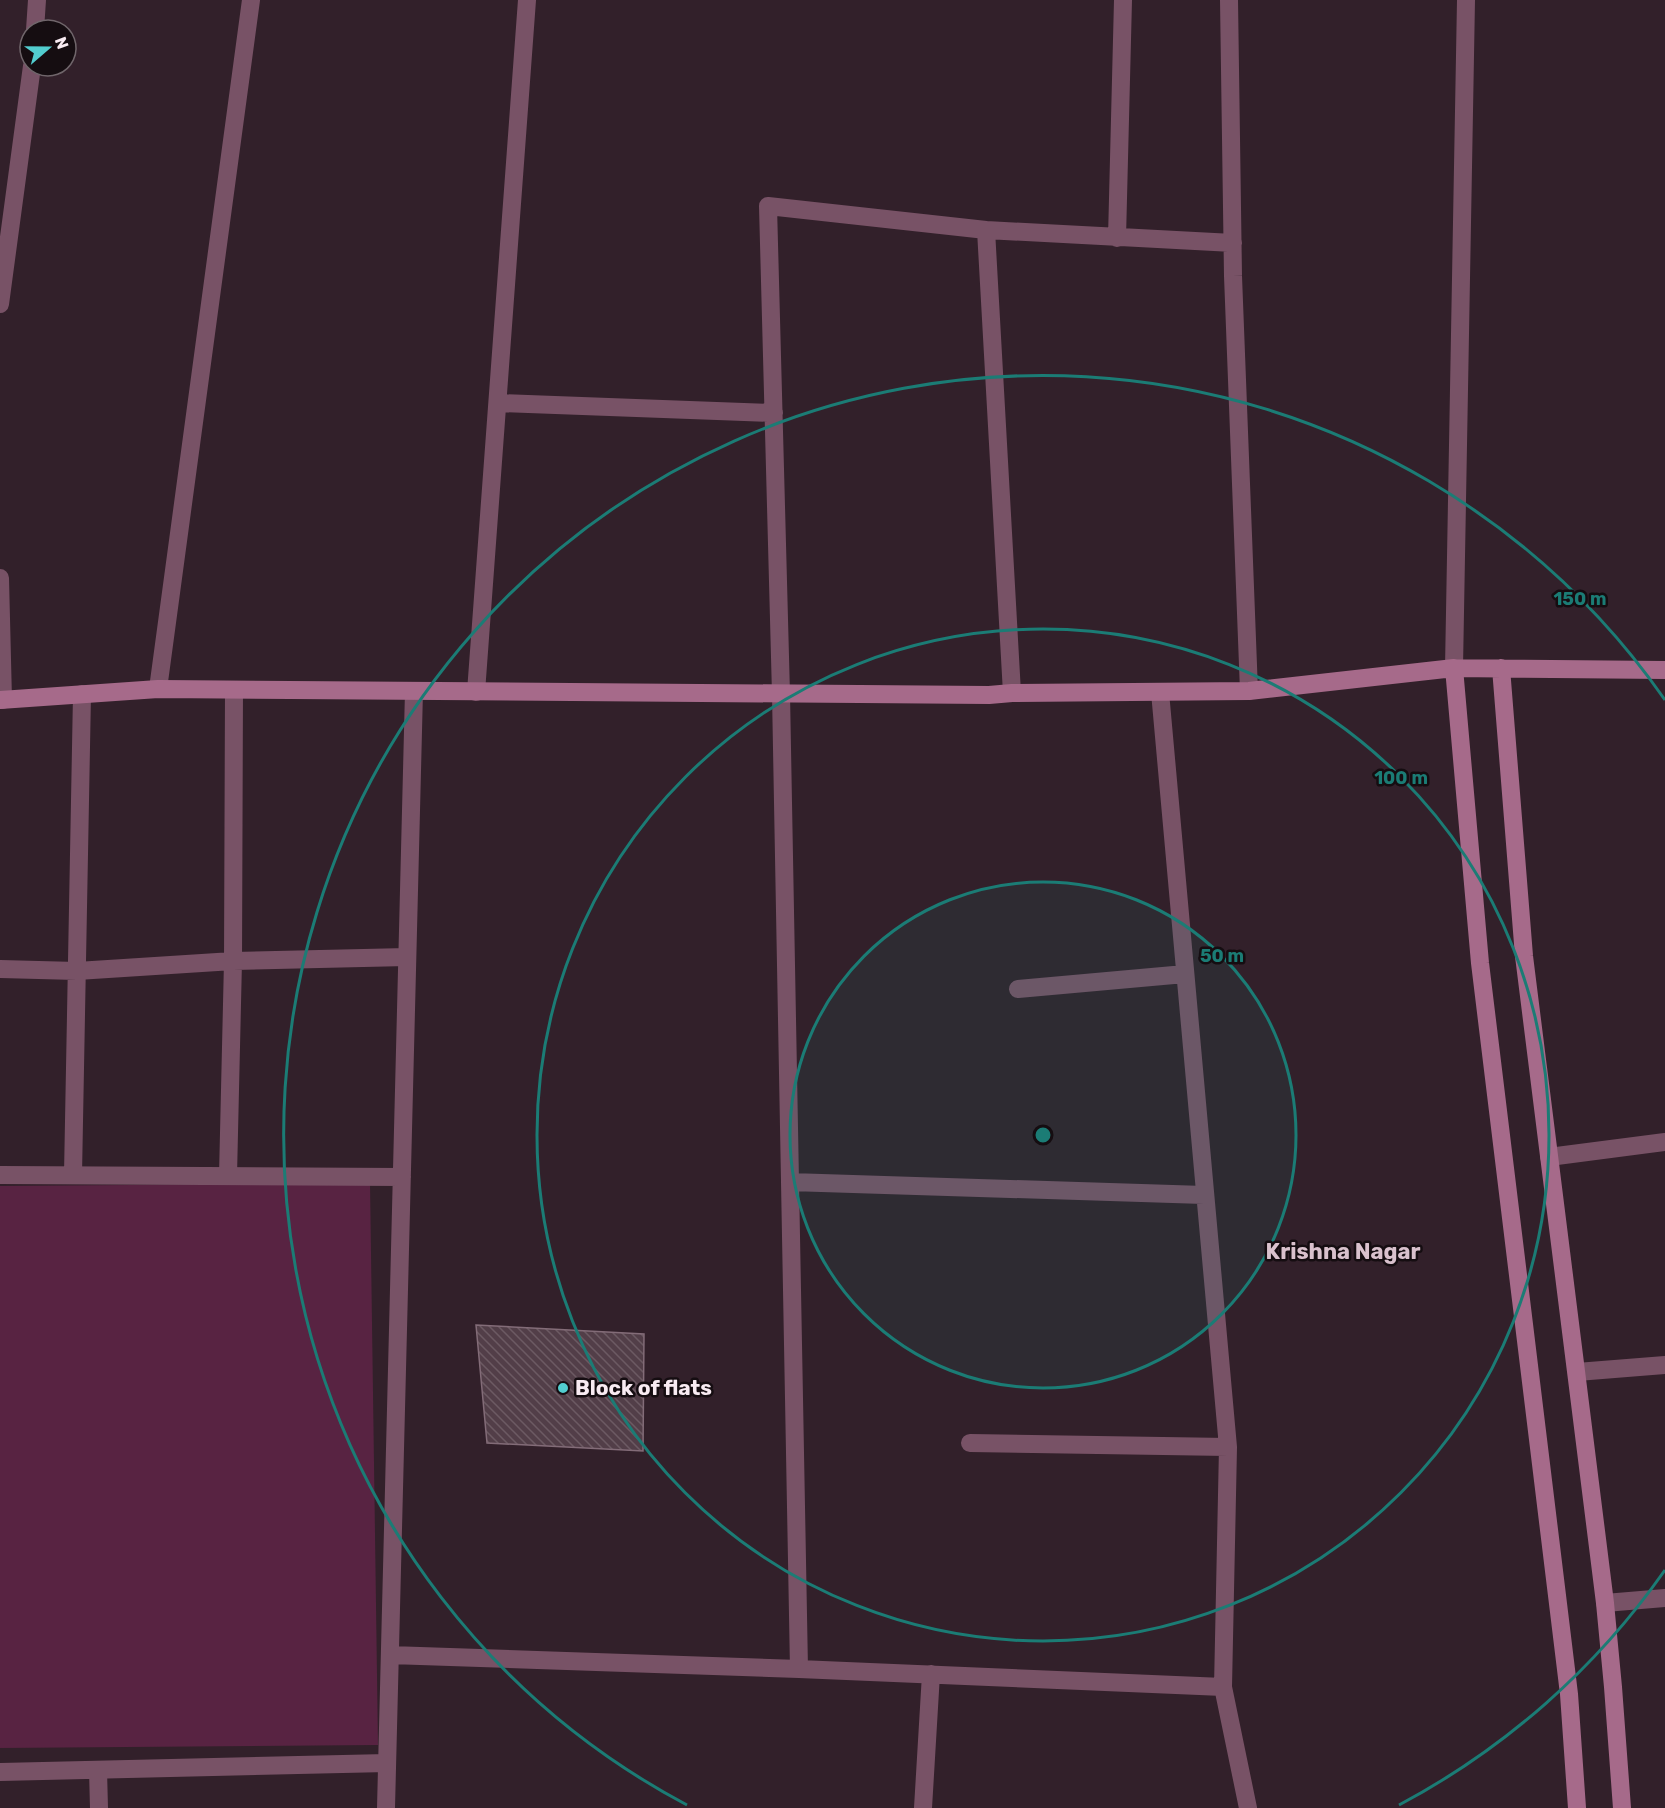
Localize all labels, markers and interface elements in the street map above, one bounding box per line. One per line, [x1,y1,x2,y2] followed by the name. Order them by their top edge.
[18,18,78,78] north arrow
[51,34,73,52] text: N
[1553,588,1607,610] text: 150 m
[1374,767,1428,789] text: 100 m
[1200,945,1244,967] text: 50 m
[1033,1125,1053,1145] centre of rings
[1266,1238,1420,1265] district label: Krishna Nagar
[575,1375,712,1400] place label: Block of flats
[556,1381,570,1395] marker: Block of flats

